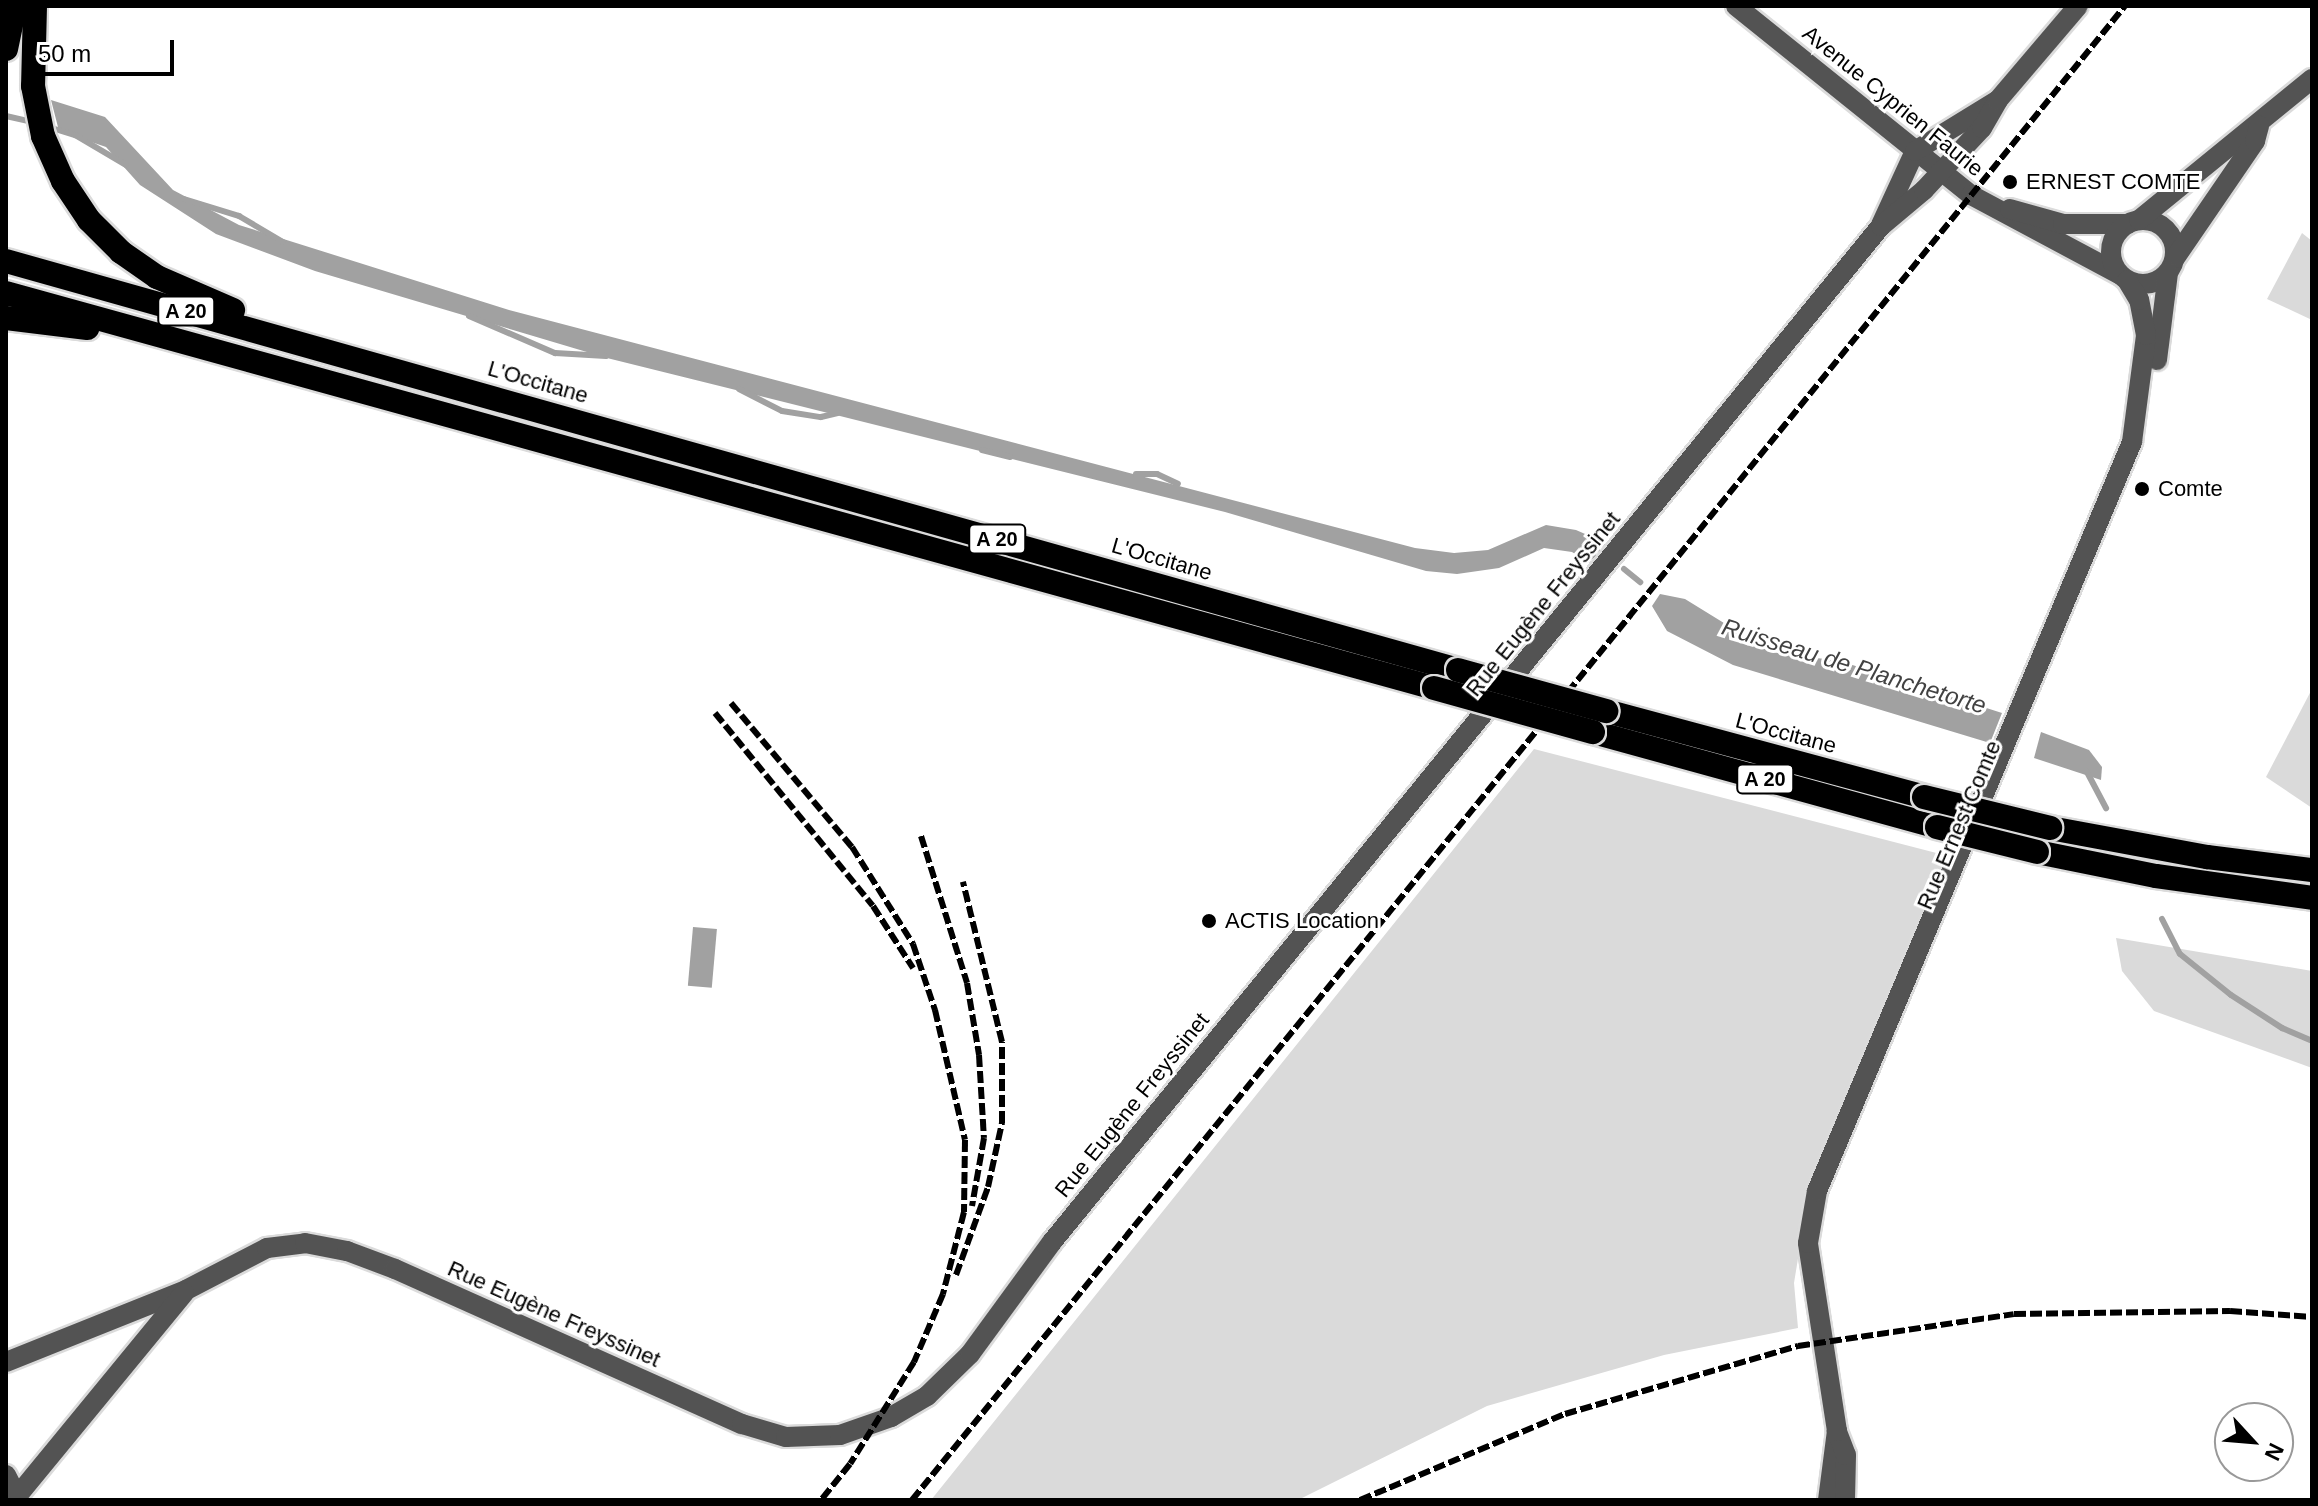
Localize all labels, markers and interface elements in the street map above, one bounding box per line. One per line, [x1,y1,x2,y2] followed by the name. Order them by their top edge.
[1797,20,1989,182] street label: Avenue Cyprien Faurie
[28,24,178,74] scale bar
[38,40,91,67] text: 50 m
[2026,169,2201,195] place label: ERNEST COMTE
[2001,173,2019,191] marker: ERNEST COMTE
[156,295,216,327] road number: A 20
[485,355,591,409] street label: L'Occitane
[2158,476,2223,502] place label: Comte
[2133,480,2151,498] marker: Comte
[1460,506,1626,702] street label: Rue Eugène Freyssinet
[967,523,1027,555] road number: A 20
[1109,532,1215,586] street label: L'Occitane
[1718,612,1990,720] water label: Ruisseau de Planchetorte
[1733,707,1839,759] street label: L'Occitane
[1911,737,2007,913] street label: Rue Ernest Comte
[1735,763,1795,795] road number: A 20
[1225,908,1379,934] place label: ACTIS Location
[1200,912,1218,930] marker: ACTIS Location
[1049,1007,1215,1203] street label: Rue Eugène Freyssinet
[444,1255,664,1373] street label: Rue Eugène Freyssinet
[2214,1402,2294,1482] north arrow
[2260,1439,2289,1464] text: N

